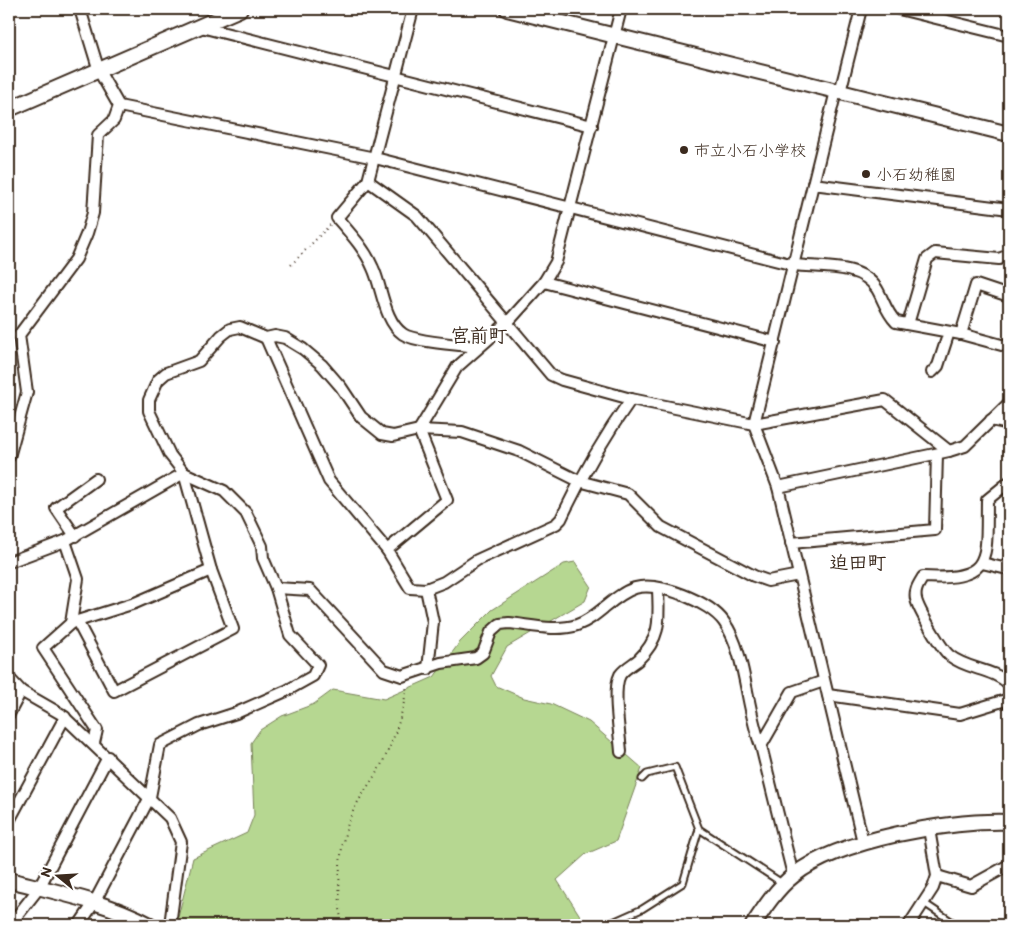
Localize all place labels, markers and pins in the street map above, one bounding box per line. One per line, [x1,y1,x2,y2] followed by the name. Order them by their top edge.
[694,141,806,160] place label: 市立小石小学校
[678,144,690,156] marker: 市立小石小学校
[876,165,956,184] place label: 小石幼稚園
[860,168,872,180] marker: 小石幼稚園

